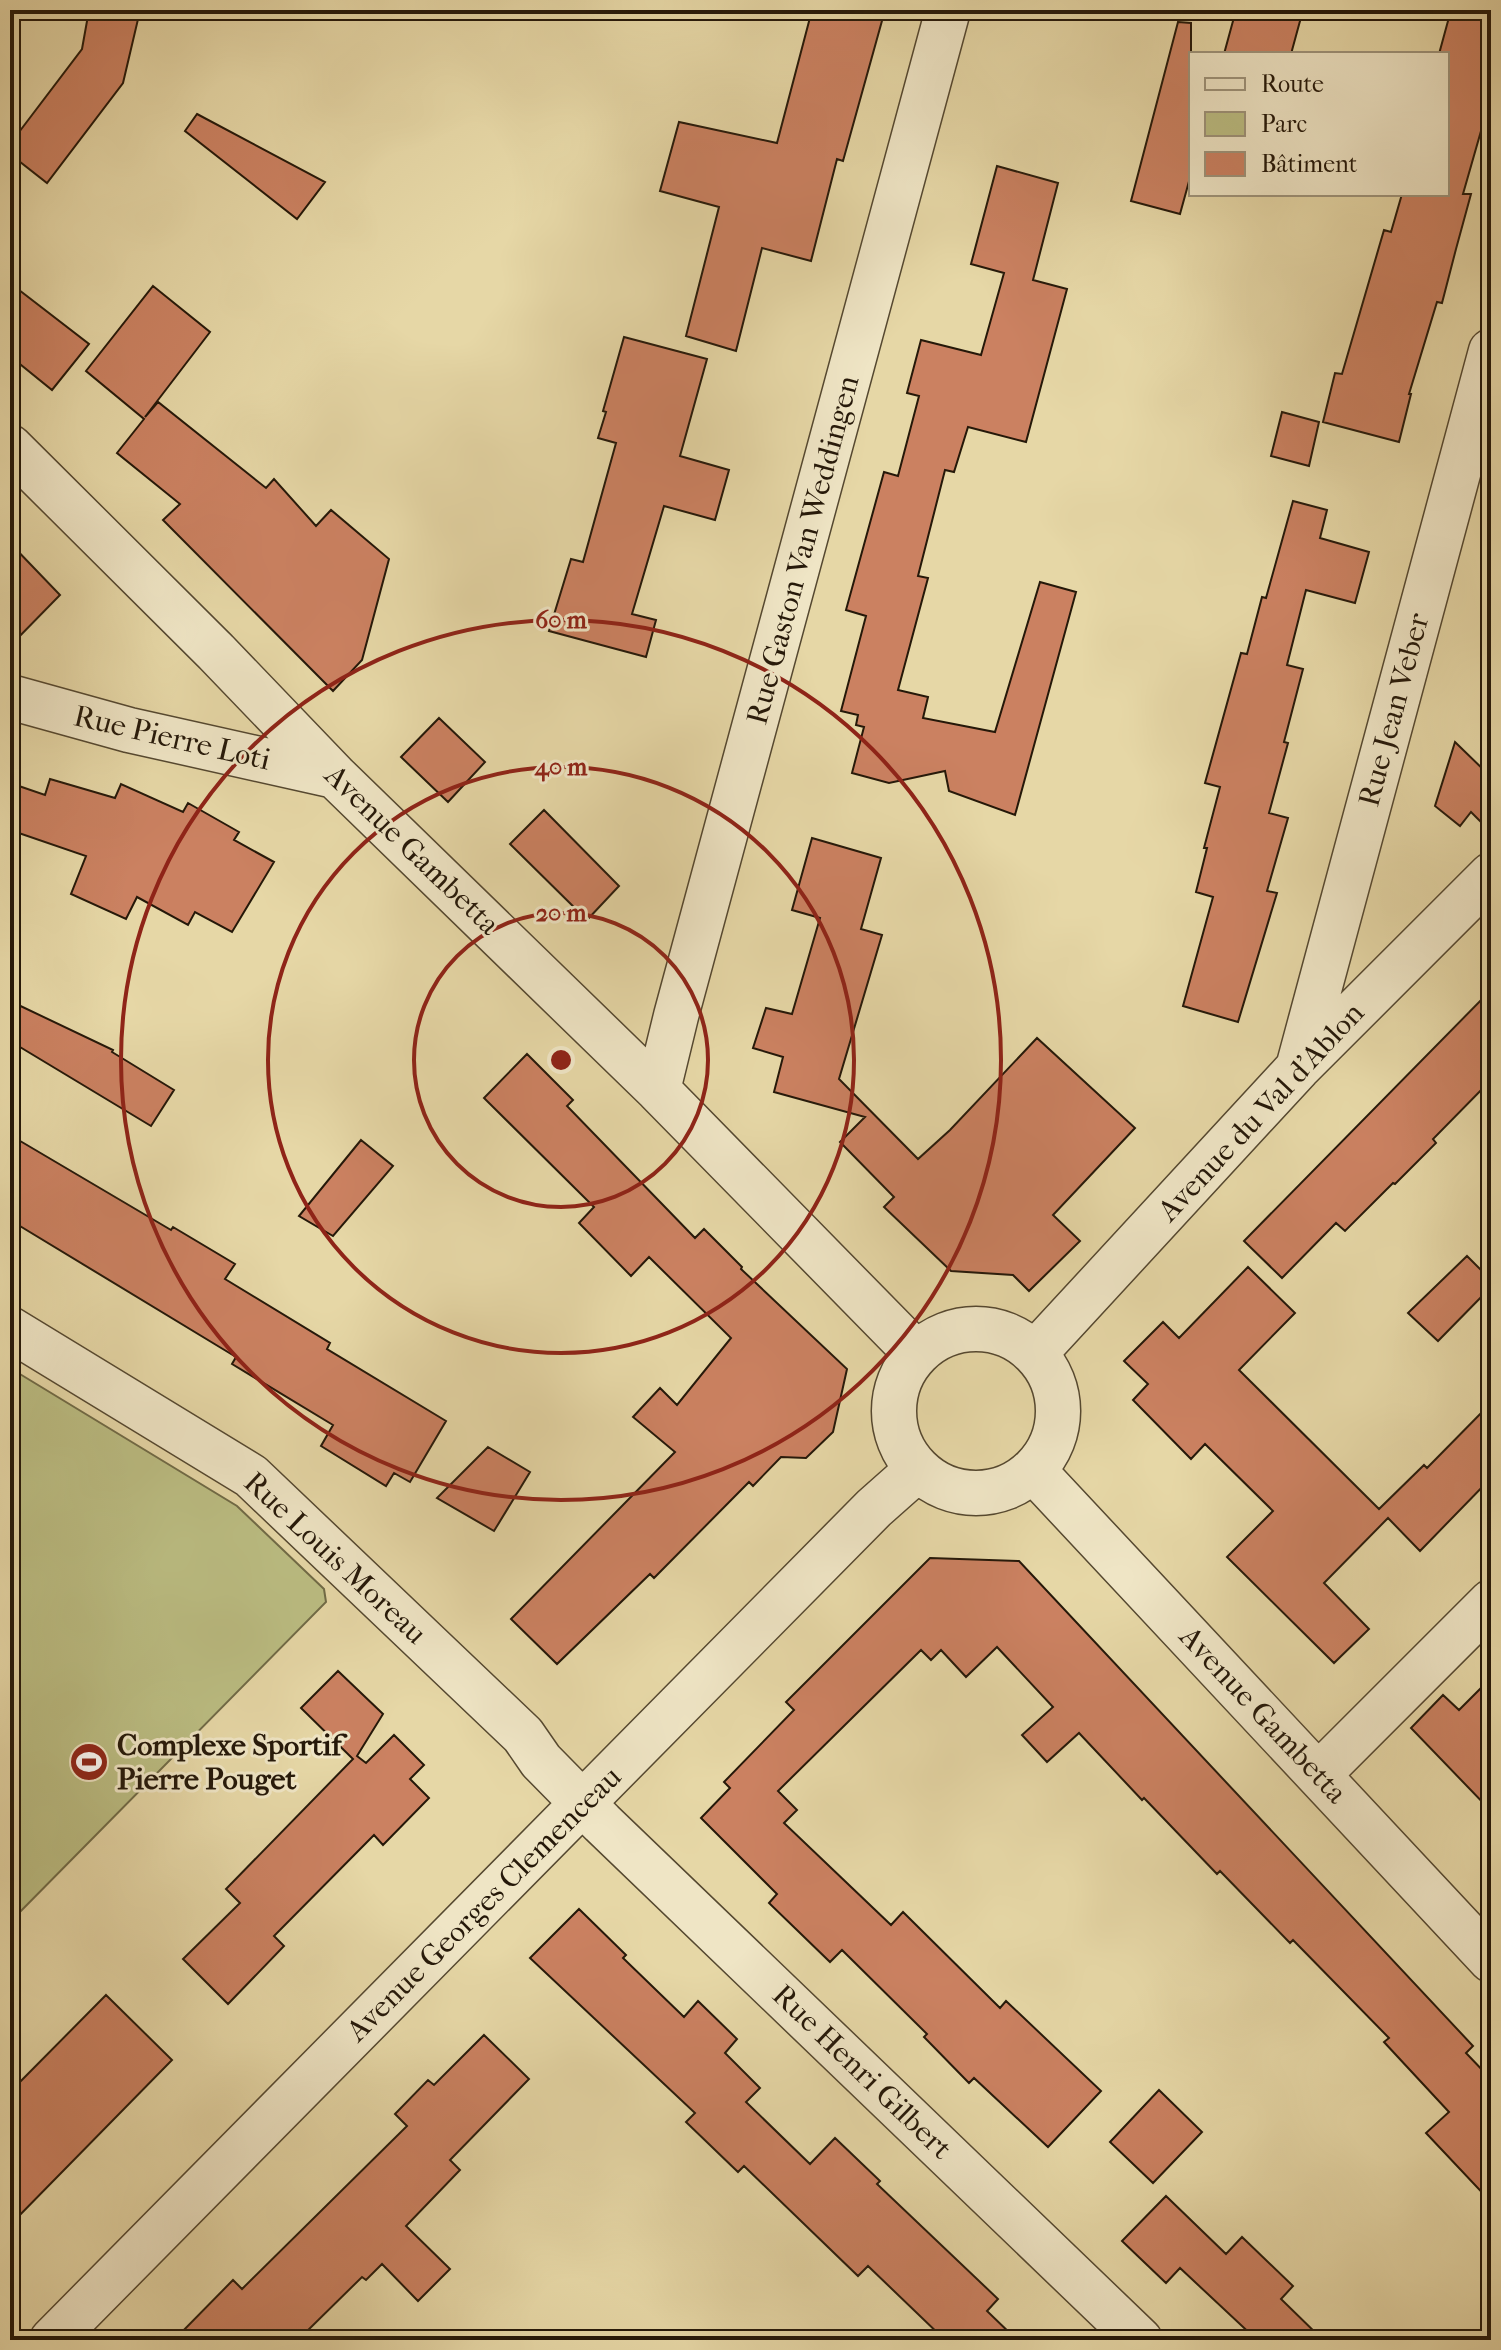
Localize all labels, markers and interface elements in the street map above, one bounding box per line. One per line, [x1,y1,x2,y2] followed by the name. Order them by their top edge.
[1189,52,1449,196] legend
[1261,70,1324,98] text: Route
[1261,110,1307,138] text: Parc
[1261,150,1358,178] text: Bâtiment
[740,371,867,728] street label: Rue Gaston Van Weddingen
[535,606,588,634] text: 60 m
[1351,609,1437,810] street label: Rue Jean Veber
[70,698,274,778] street label: Rue Pierre Loti
[534,753,588,782] text: 40 m
[317,757,507,943] street label: Avenue Gambetta
[536,899,587,927] text: 20 m
[1150,995,1372,1229] street label: Avenue du Val d'Ablon
[547,1046,575,1074] centre of rings
[237,1465,433,1651] street label: Rue Louis Moreau
[1171,1619,1355,1812] street label: Avenue Gambetta
[117,1728,348,1797] place label: Complexe Sportif Pierre Pouget
[68,1741,110,1783] sports icon: Complexe Sportif Pierre Pouget
[339,1759,629,2049] street label: Avenue Georges Clemenceau
[765,1978,959,2167] street label: Rue Henri Gilbert

